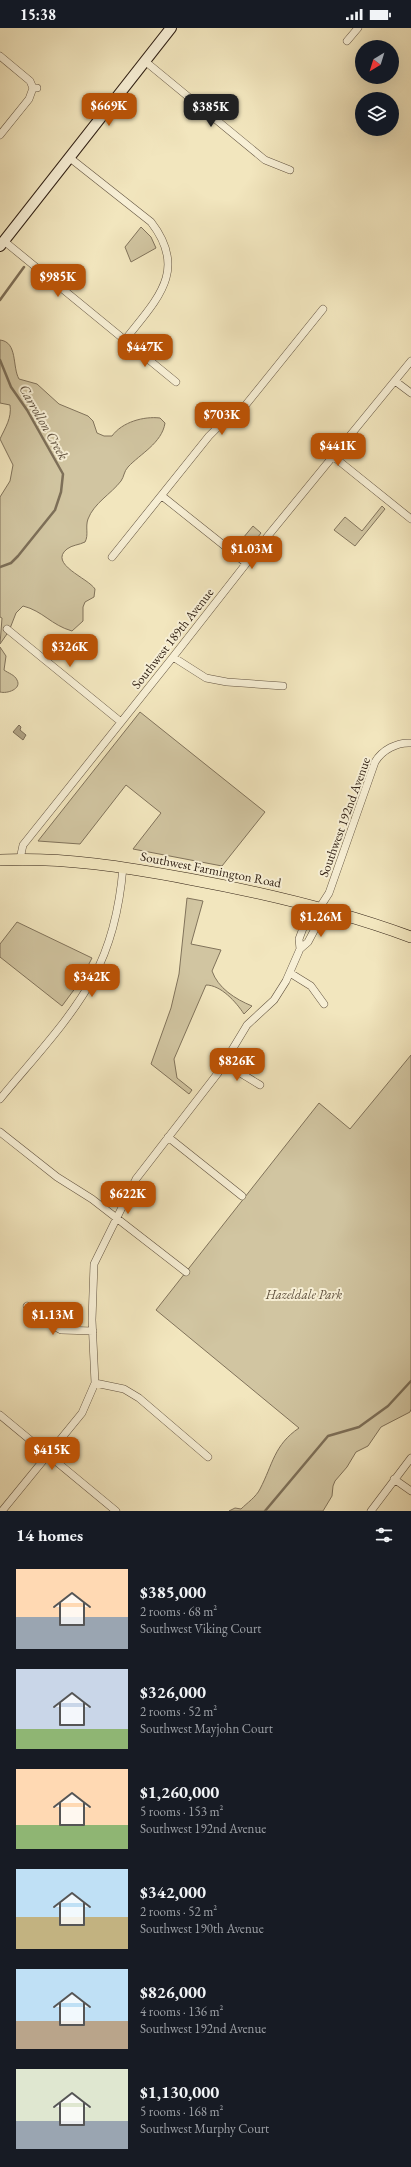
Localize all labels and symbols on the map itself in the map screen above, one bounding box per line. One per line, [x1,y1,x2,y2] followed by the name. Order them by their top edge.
[355,40,399,84] north arrow
[81,93,137,127] pin: $669K
[183,94,239,128] pin: $385K
[30,264,86,298] pin: $985K
[117,334,173,368] pin: $447K
[15,381,73,463] water label: Carrollon Creek
[194,402,250,436] pin: $703K
[310,433,366,467] pin: $441K
[219,536,285,570] pin: $1.03M
[128,584,217,692] street label: Southwest 189th Avenue
[42,634,98,668] pin: $326K
[315,755,374,879] street label: Southwest 192nd Avenue
[139,847,283,892] street label: Southwest Farmington Road
[288,904,354,938] pin: $1.26M
[64,964,120,998] pin: $342K
[209,1048,265,1082] pin: $826K
[100,1181,156,1215] pin: $622K
[265,1286,342,1303] park label: Hazeldale Park
[20,1302,86,1336] pin: $1.13M
[24,1437,80,1471] pin: $415K

